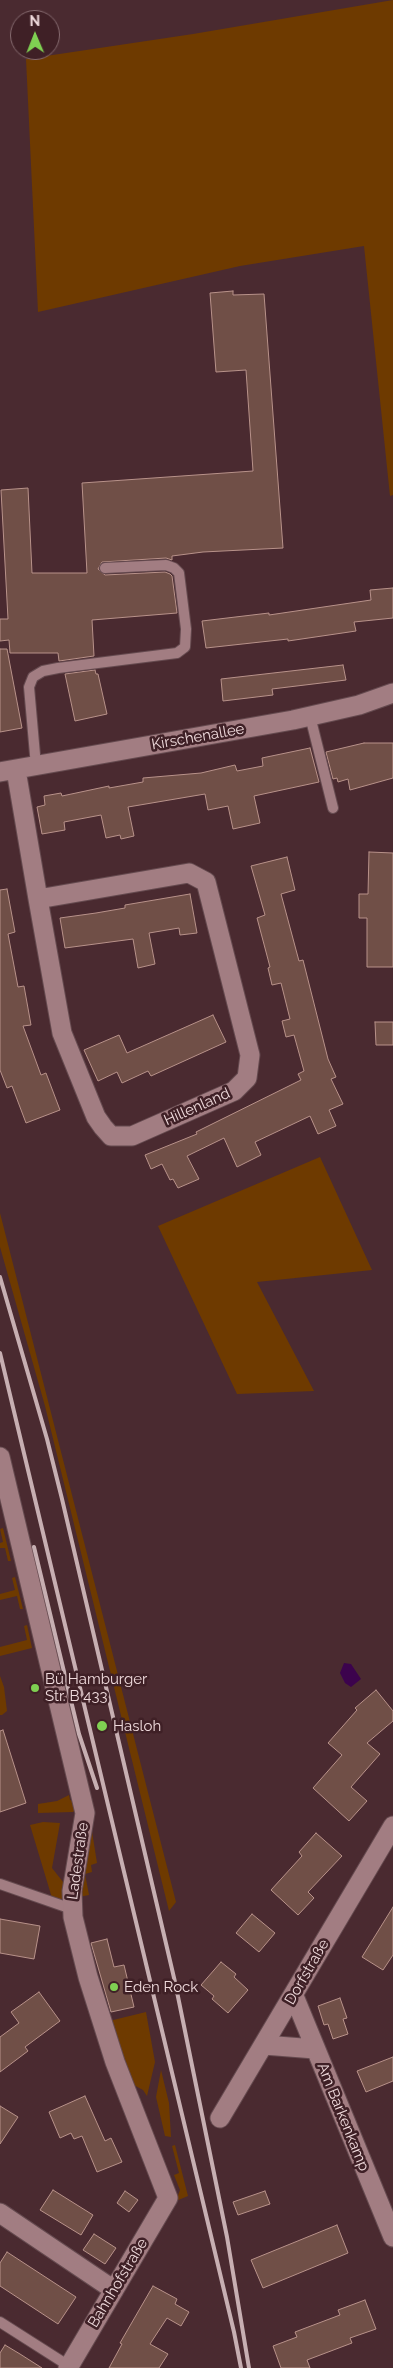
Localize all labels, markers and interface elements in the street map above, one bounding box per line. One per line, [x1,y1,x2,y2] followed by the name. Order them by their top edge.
[10,10,60,60] north arrow
[29,13,40,29] text: N
[150,720,246,754] street label: Kirschenallee
[161,1084,233,1130] street label: Hillenland
[45,1670,147,1705] place label: Bü Hamburger Str. B 433
[29,1682,41,1694] marker: Bü Hamburger Str. B 433
[113,1717,161,1735] place label: Hasloh
[95,1719,109,1733] marker: Hasloh
[64,1821,92,1901] street label: Ladestraße
[281,1936,333,2008] street label: Dorfstraße
[124,1978,198,1996] place label: Eden Rock
[108,1981,120,1993] marker: Eden Rock
[313,2060,373,2174] street label: Am Barkenkamp
[84,2235,152,2331] street label: Bahnhofstraße

